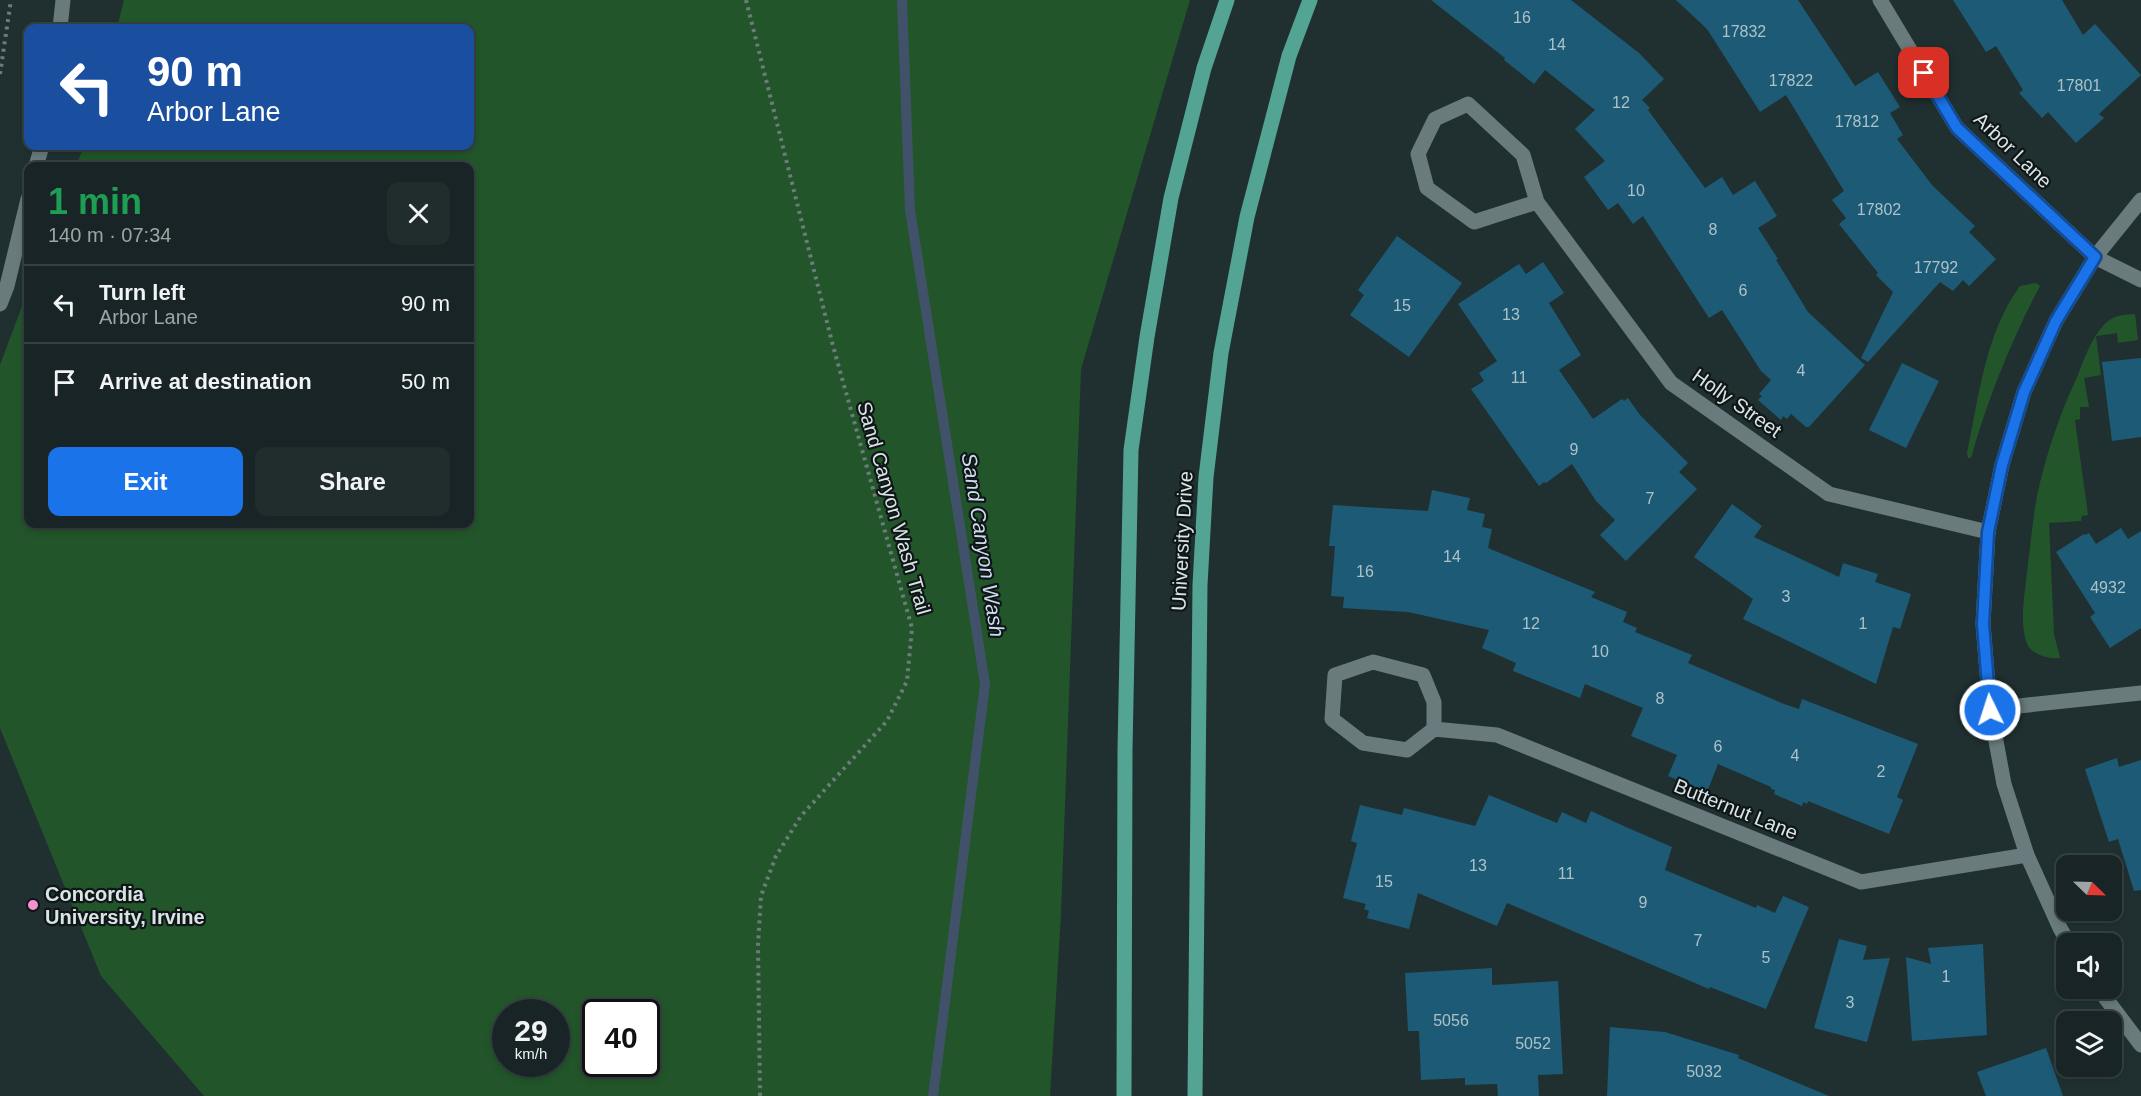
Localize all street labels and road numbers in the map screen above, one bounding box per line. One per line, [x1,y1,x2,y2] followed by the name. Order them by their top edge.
[1970,108,2056,192] street label: Arbor Lane
[1688,364,1786,442] street label: Holly Street
[853,399,935,617] street label: Sand Canyon Wash Trail
[1167,471,1197,611] street label: University Drive
[1671,774,1801,844] street label: Butternut Lane

